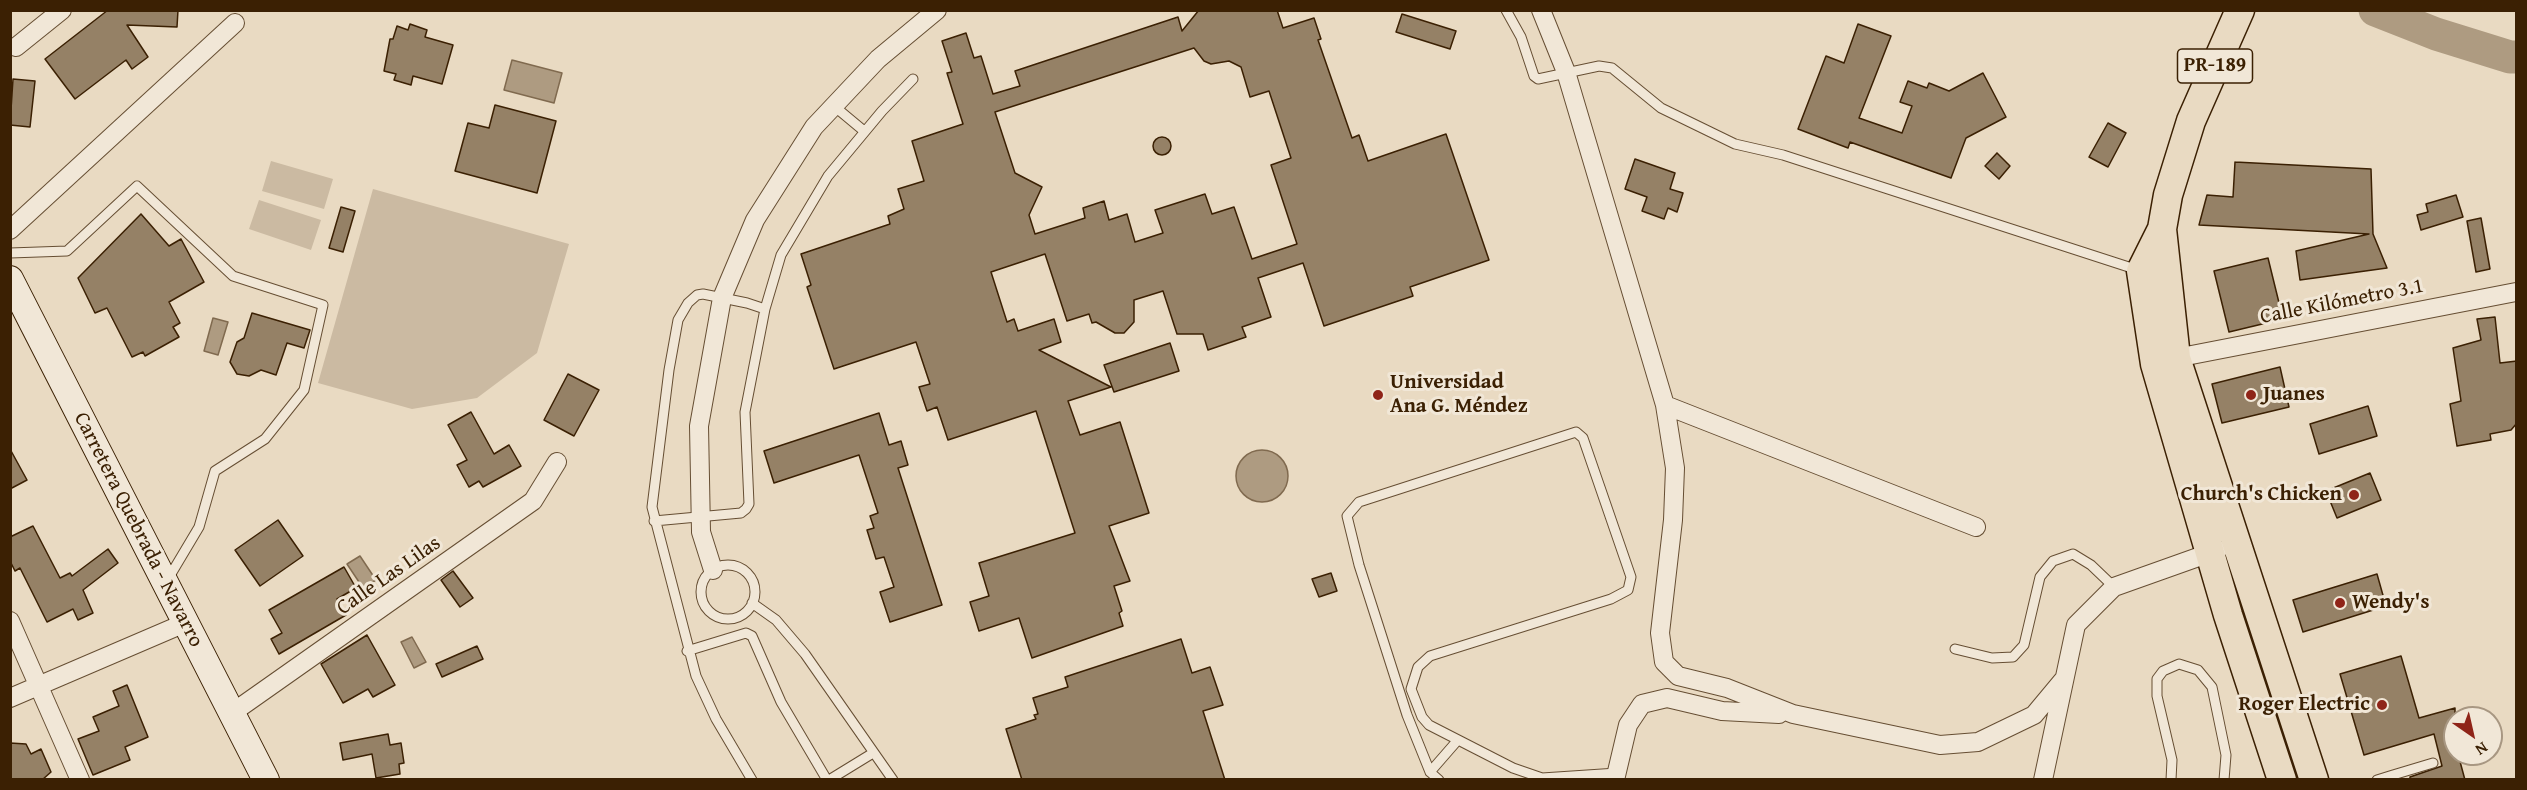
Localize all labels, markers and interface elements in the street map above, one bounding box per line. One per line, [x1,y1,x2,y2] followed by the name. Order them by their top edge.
[2178,49,2252,83] road number: PR-189
[2258,274,2426,330] street label: Calle Kilómetro 3.1
[1390,370,1528,420] place label: Universidad Ana G. Méndez
[2263,382,2325,408] place label: Juanes
[1371,388,1385,402] marker: Universidad Ana G. Méndez
[2244,388,2258,402] marker: Juanes
[68,408,208,652] street label: Carretera Quebrada - Navarro
[2181,482,2342,508] place label: Church's Chicken
[2347,488,2361,502] marker: Church's Chicken
[332,531,446,621] street label: Calle Las Lilas
[2352,590,2429,616] place label: Wendy's
[2333,596,2347,610] marker: Wendy's
[2239,692,2370,718] place label: Roger Electric
[2375,698,2389,712] marker: Roger Electric
[2443,706,2503,766] north arrow
[2471,736,2493,762] text: N

